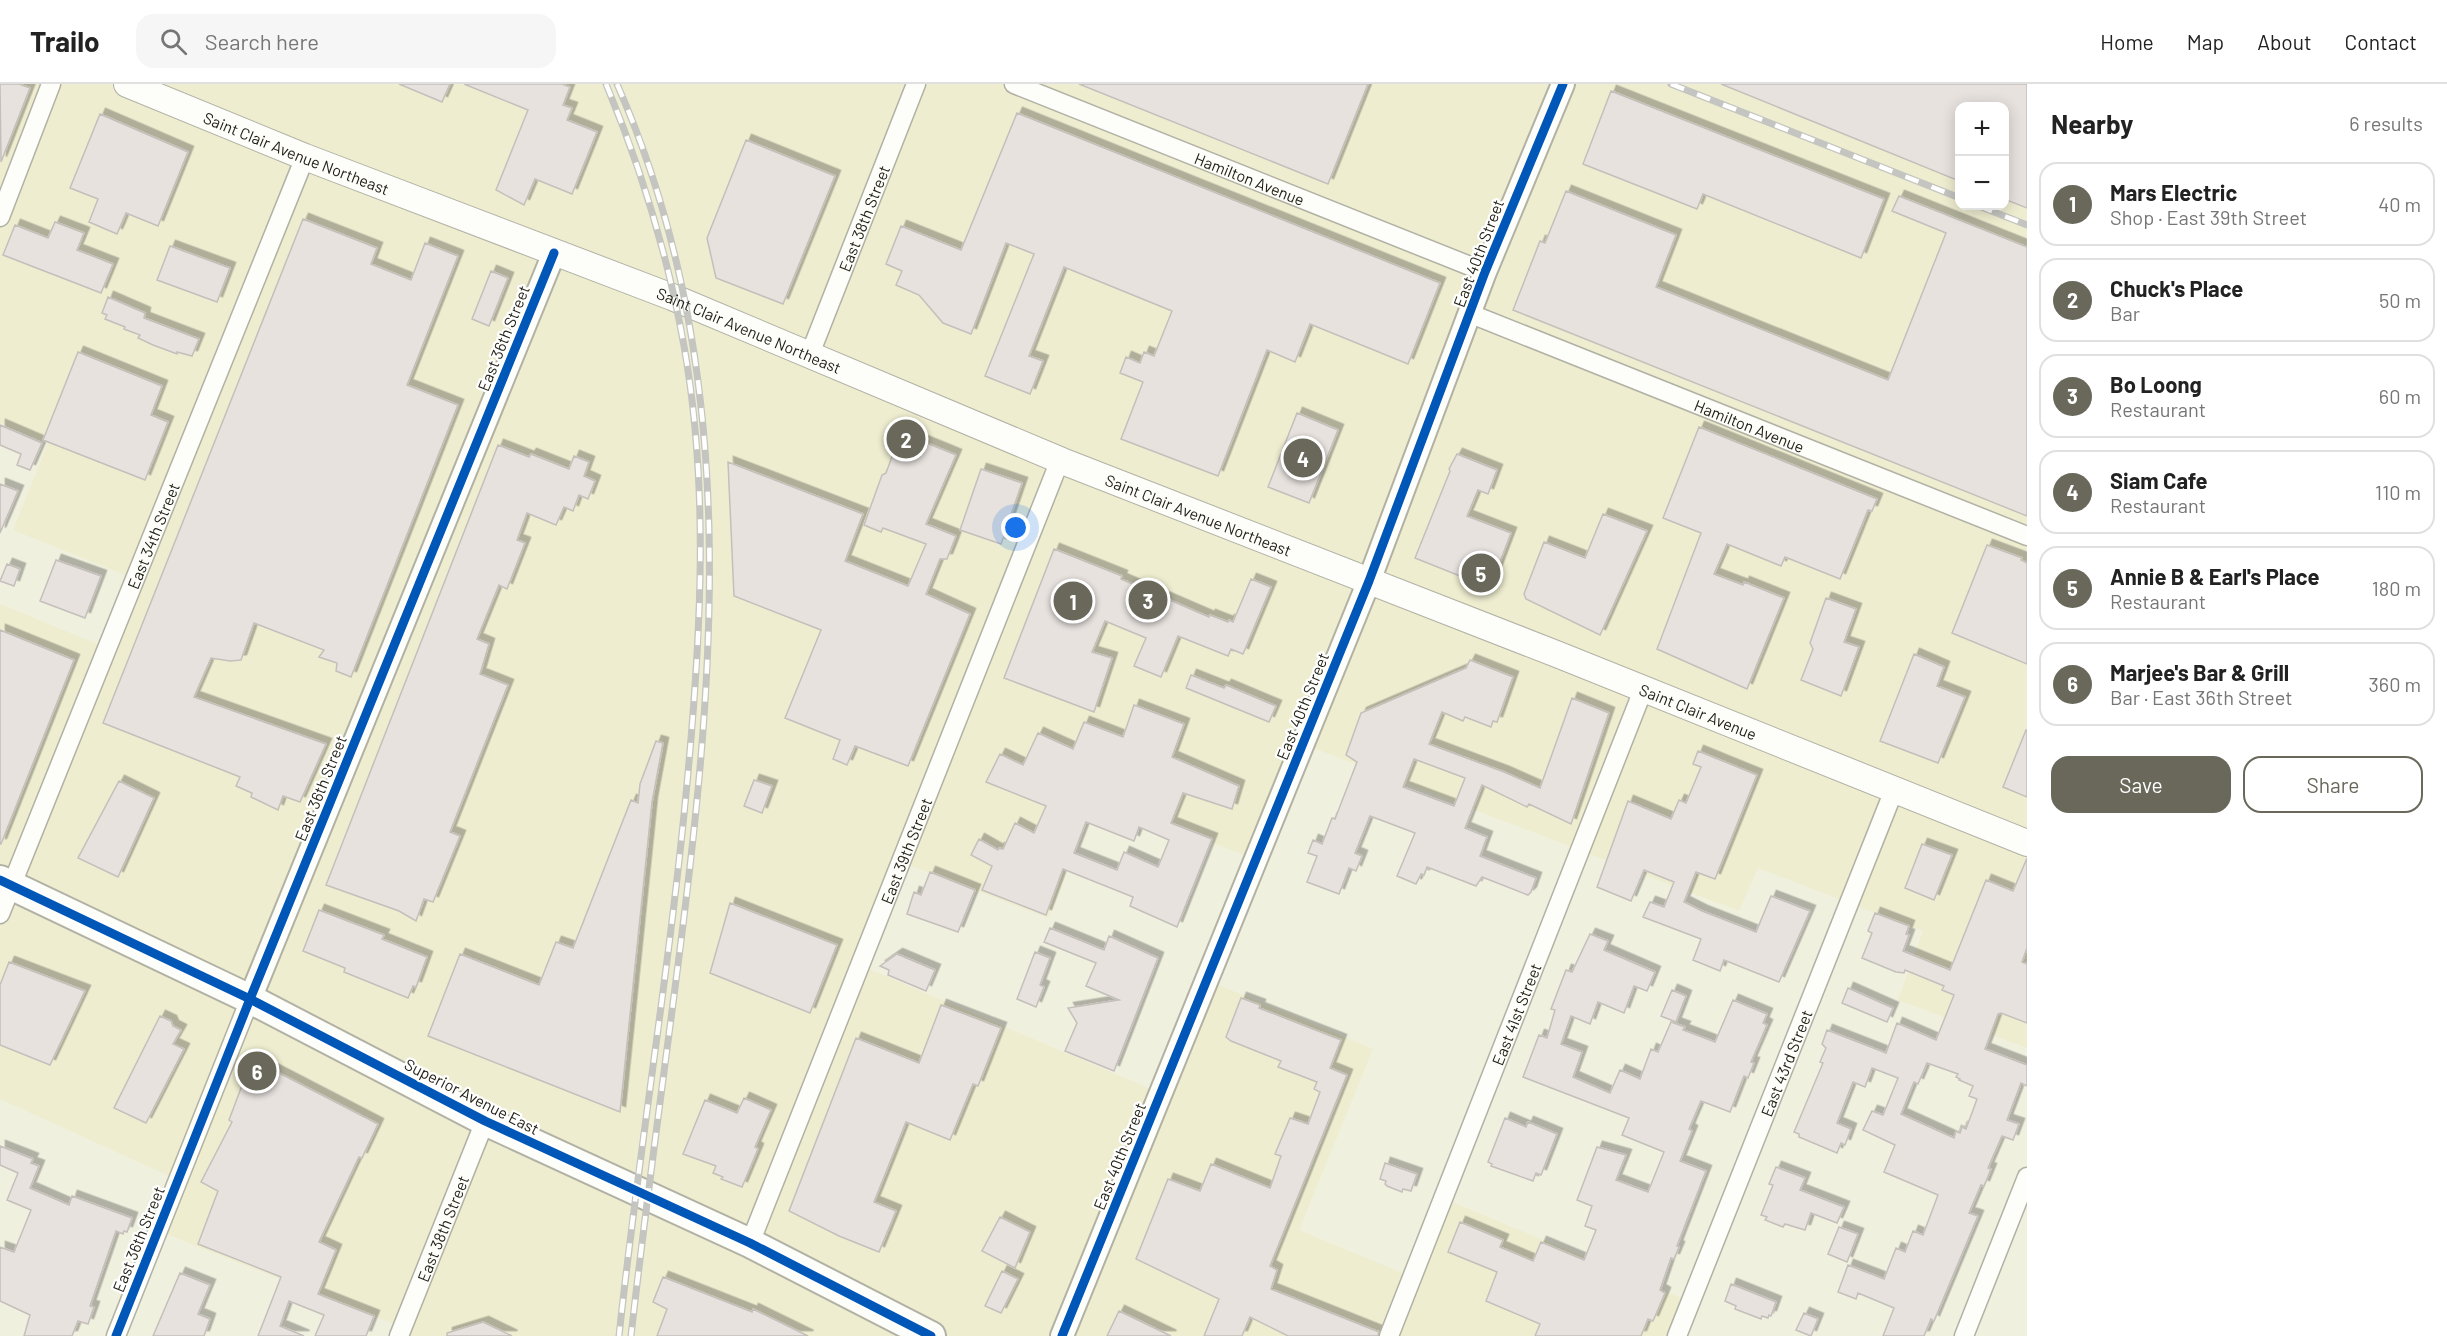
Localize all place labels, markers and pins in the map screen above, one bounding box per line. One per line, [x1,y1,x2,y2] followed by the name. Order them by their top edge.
[886,416,926,462] pin: 2
[1284,436,1322,481] pin: 4
[1462,550,1500,596] pin: 5
[1054,578,1092,624] pin: 1
[1128,578,1168,622] pin: 3
[238,1048,276,1094] pin: 6

